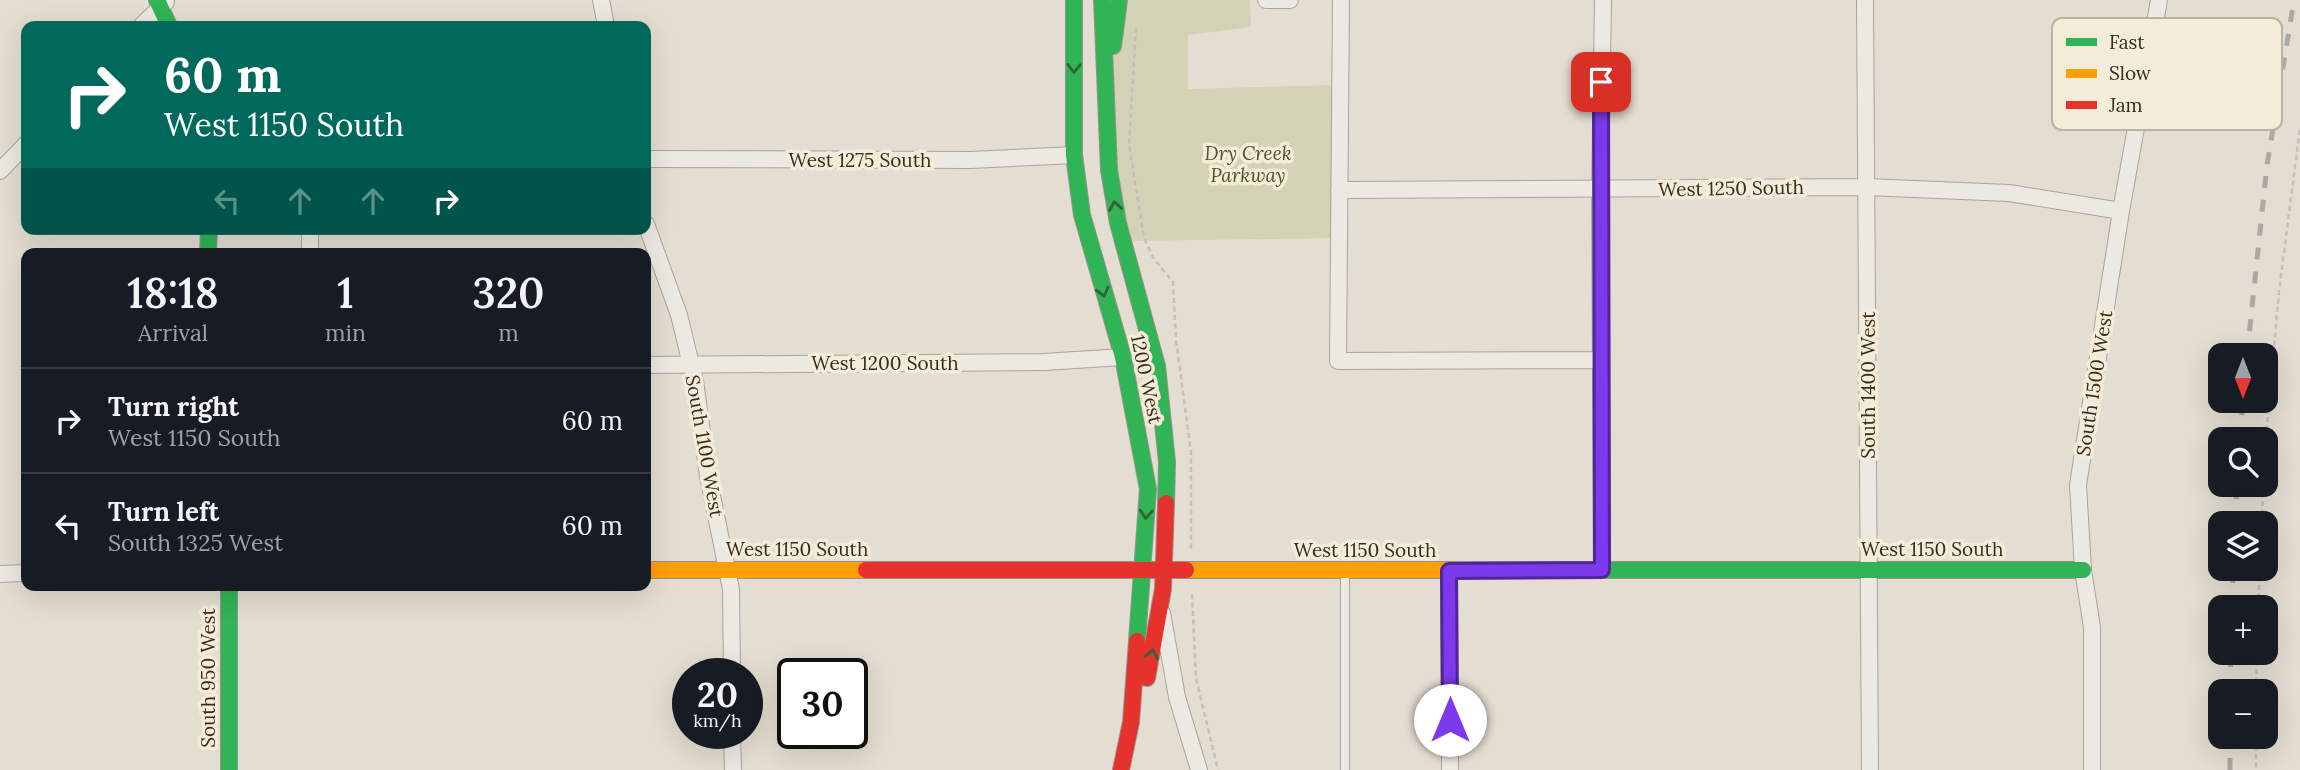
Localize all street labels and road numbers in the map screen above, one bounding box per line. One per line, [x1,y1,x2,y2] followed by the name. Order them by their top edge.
[789,148,931,172] street label: West 1275 South
[1658,175,1804,201] street label: West 1250 South
[2071,308,2117,458] street label: South 1500 West
[1856,311,1880,459] street label: South 1400 West
[1126,332,1168,426] street label: 1200 West
[811,351,959,375] street label: West 1200 South
[681,373,729,520] street label: South 1100 West
[726,537,868,561] street label: West 1150 South
[1861,537,2003,561] street label: West 1150 South
[1294,538,1436,562] street label: West 1150 South
[196,608,220,748] street label: South 950 West

